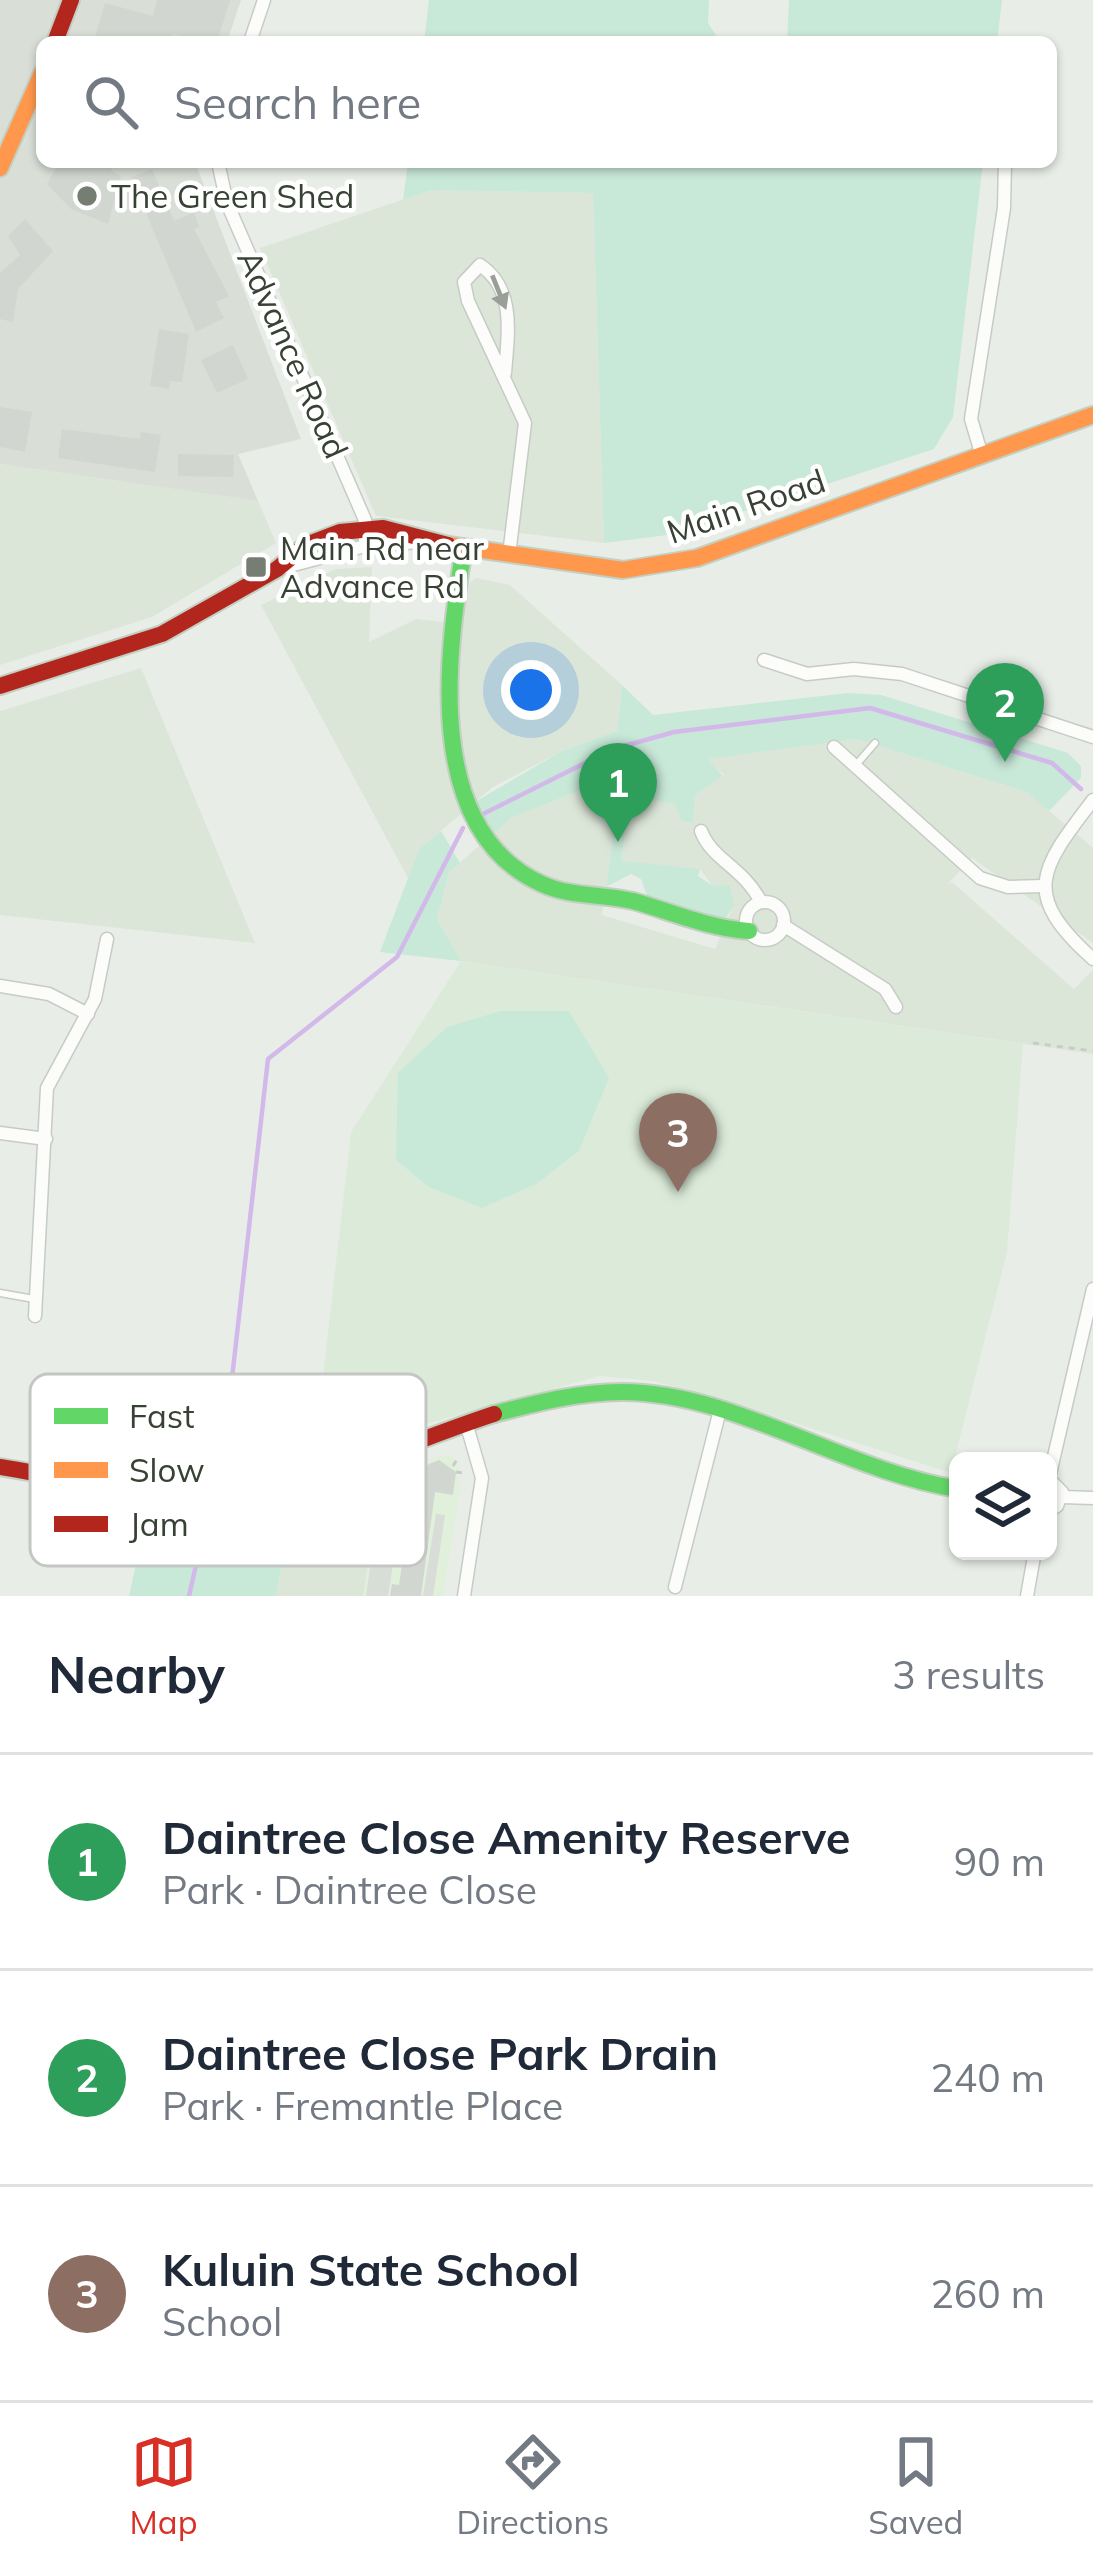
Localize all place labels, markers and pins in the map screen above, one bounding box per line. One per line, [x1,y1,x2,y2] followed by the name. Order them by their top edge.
[111,175,354,216] place label: The Green Shed
[74,183,100,209] marker: The Green Shed
[280,527,484,606] place label: Main Rd near Advance Rd
[243,554,269,580] marker: Main Rd near Advance Rd
[966,663,1044,762] pin: 2
[579,743,657,842] pin: 1
[639,1093,717,1192] pin: 3

